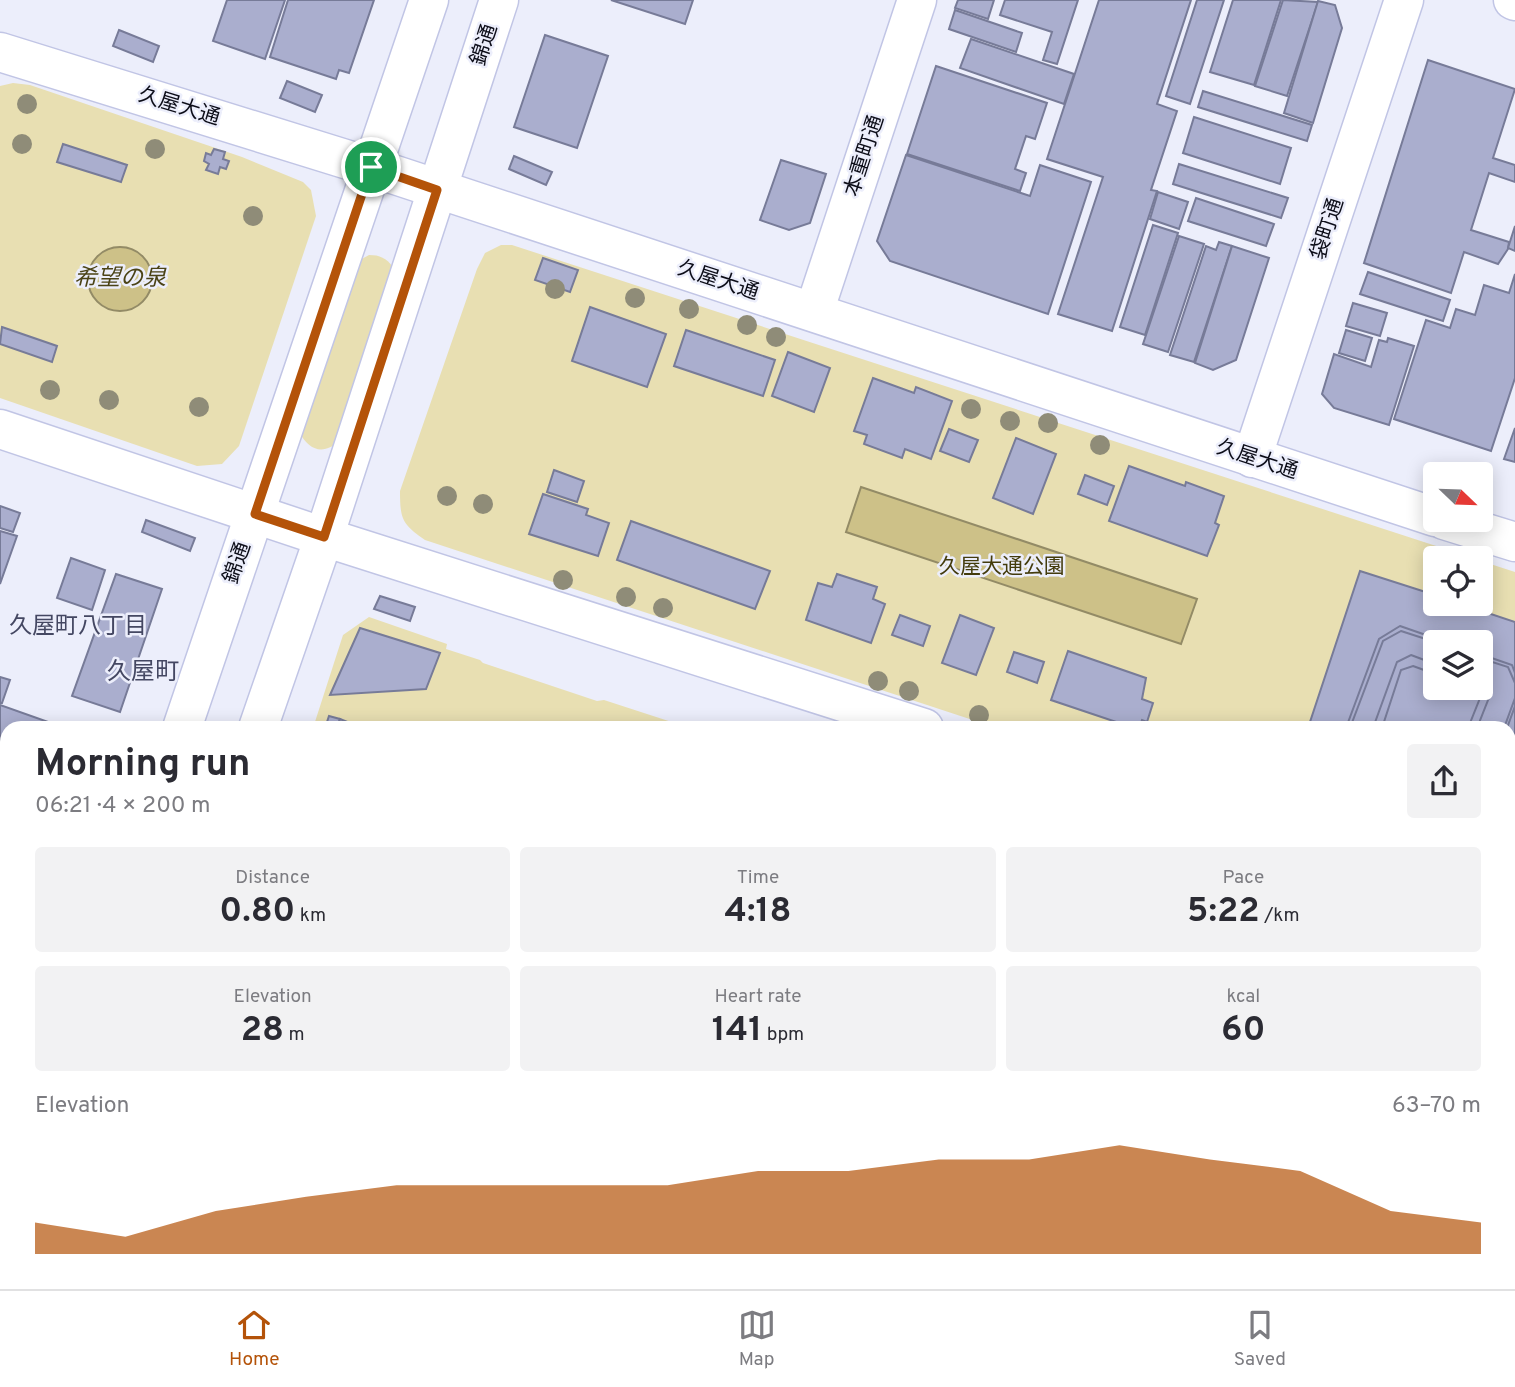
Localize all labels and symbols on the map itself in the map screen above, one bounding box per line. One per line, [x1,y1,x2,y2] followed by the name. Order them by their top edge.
[466,21,504,69] street label: 錦通
[135,82,223,132] street label: 久屋大通
[839,112,891,200] street label: 本重町通
[341,137,401,197] pin
[1305,195,1351,263] street label: 袋町通
[674,255,762,307] street label: 久屋大通
[74,265,167,294] water label: 希望の泉
[1213,434,1301,486] street label: 久屋大通
[1423,462,1493,532] north arrow
[218,539,258,587] street label: 錦通
[939,554,1065,581] park label: 久屋大通公園
[9,613,147,642] district label: 久屋町八丁目
[107,658,179,688] district label: 久屋町

